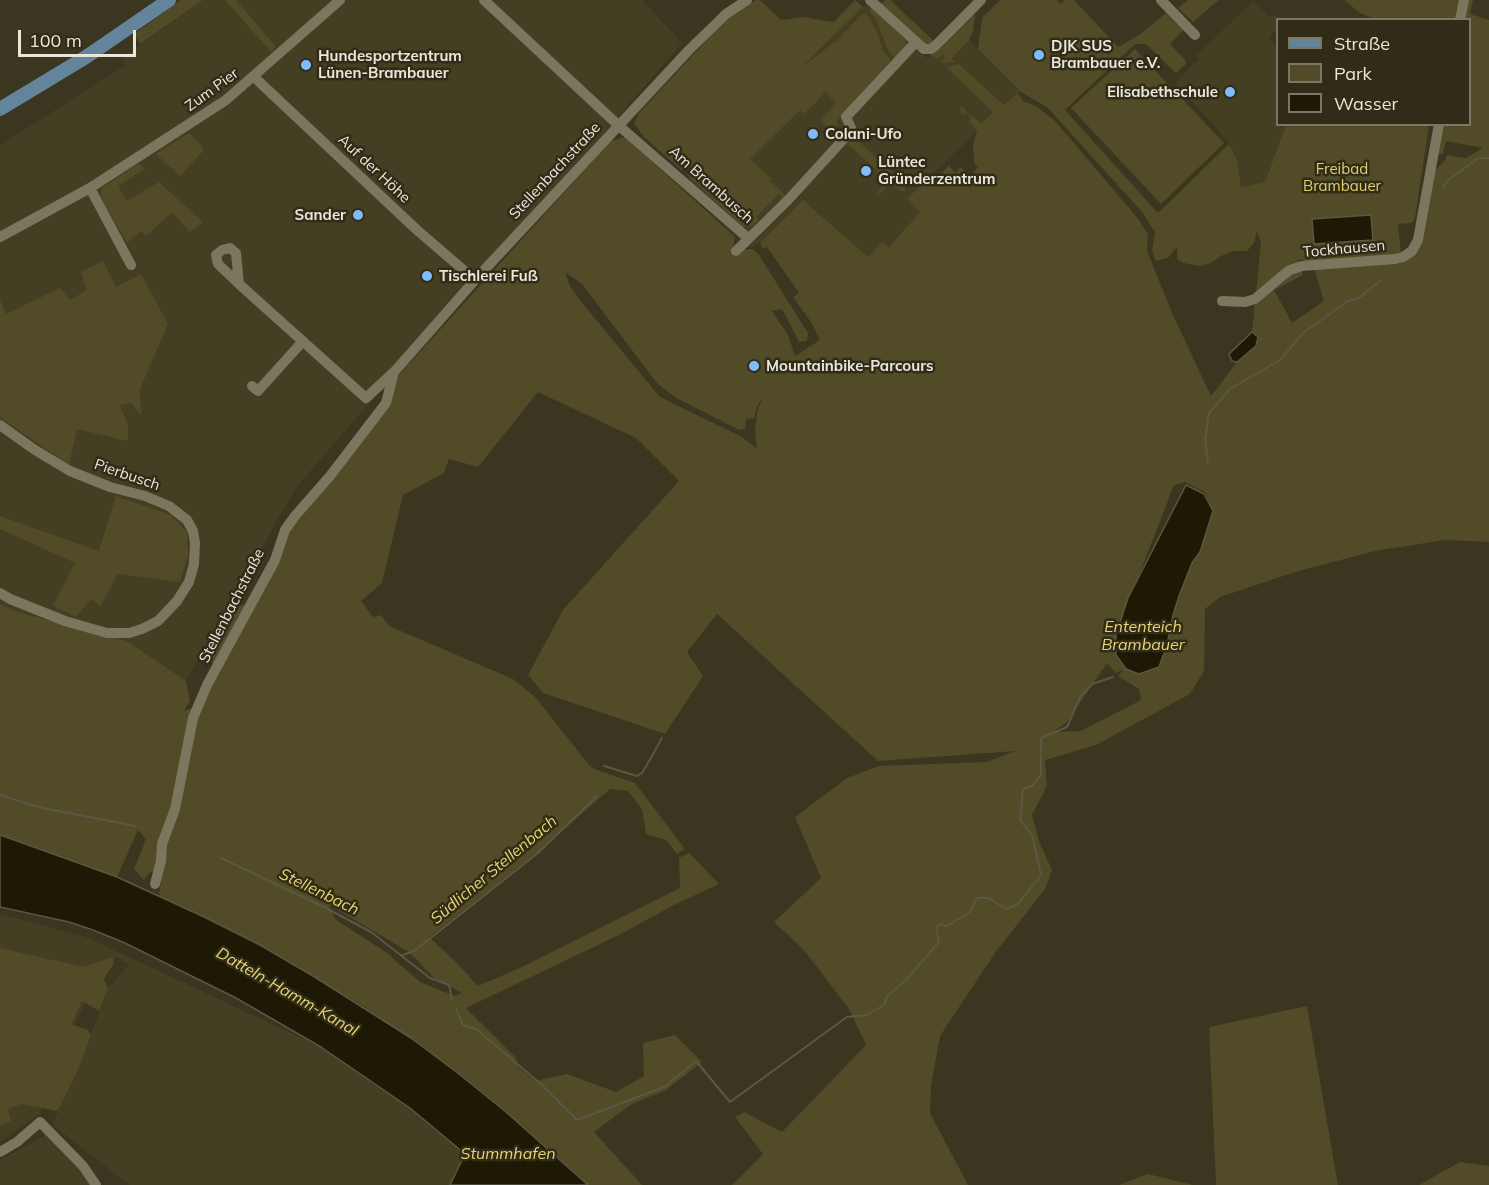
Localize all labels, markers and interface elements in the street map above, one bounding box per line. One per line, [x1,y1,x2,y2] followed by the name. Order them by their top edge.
[21,18,140,56] scale bar
[1276,18,1471,126] legend
[29,29,82,52] text: 100 m
[1334,32,1390,55] text: Straße
[1051,37,1161,72] place label: DJK SUS Brambauer e.V.
[318,47,462,82] place label: Hundesportzentrum Lünen-Brambauer
[1032,48,1046,62] marker: DJK SUS Brambauer e.V.
[299,58,313,72] marker: Hundesportzentrum Lünen-Brambauer
[1334,62,1372,85] text: Park
[182,65,242,115] street label: Zum Pier
[1107,83,1218,101] place label: Elisabethschule
[1223,85,1237,99] marker: Elisabethschule
[1334,92,1398,115] text: Wasser
[506,119,604,223] street label: Stellenbachstraße
[825,125,902,143] place label: Colani-Ufo
[806,127,820,141] marker: Colani-Ufo
[334,131,414,207] street label: Auf der Höhe
[665,142,757,228] street label: Am Brambusch
[878,153,995,188] place label: Lüntec Gründerzentrum
[1303,160,1381,195] park label: Freibad Brambauer
[859,164,873,178] marker: Lüntec Gründerzentrum
[295,206,346,224] place label: Sander
[351,208,365,222] marker: Sander
[1302,236,1386,262] street label: Tockhausen
[439,267,538,285] place label: Tischlerei Fuß
[420,269,434,283] marker: Tischlerei Fuß
[766,357,933,375] place label: Mountainbike-Parcours
[747,359,761,373] marker: Mountainbike-Parcours
[92,455,162,495] street label: Pierbusch
[195,546,269,666] street label: Stellenbachstraße
[1101,617,1185,655] water label: Ententeich Brambauer
[427,812,561,928] water label: Südlicher Stellenbach
[276,864,362,920] water label: Stellenbach
[213,944,361,1040] water label: Datteln-Hamm-Kanal
[460,1144,556,1164] water label: Stummhafen

